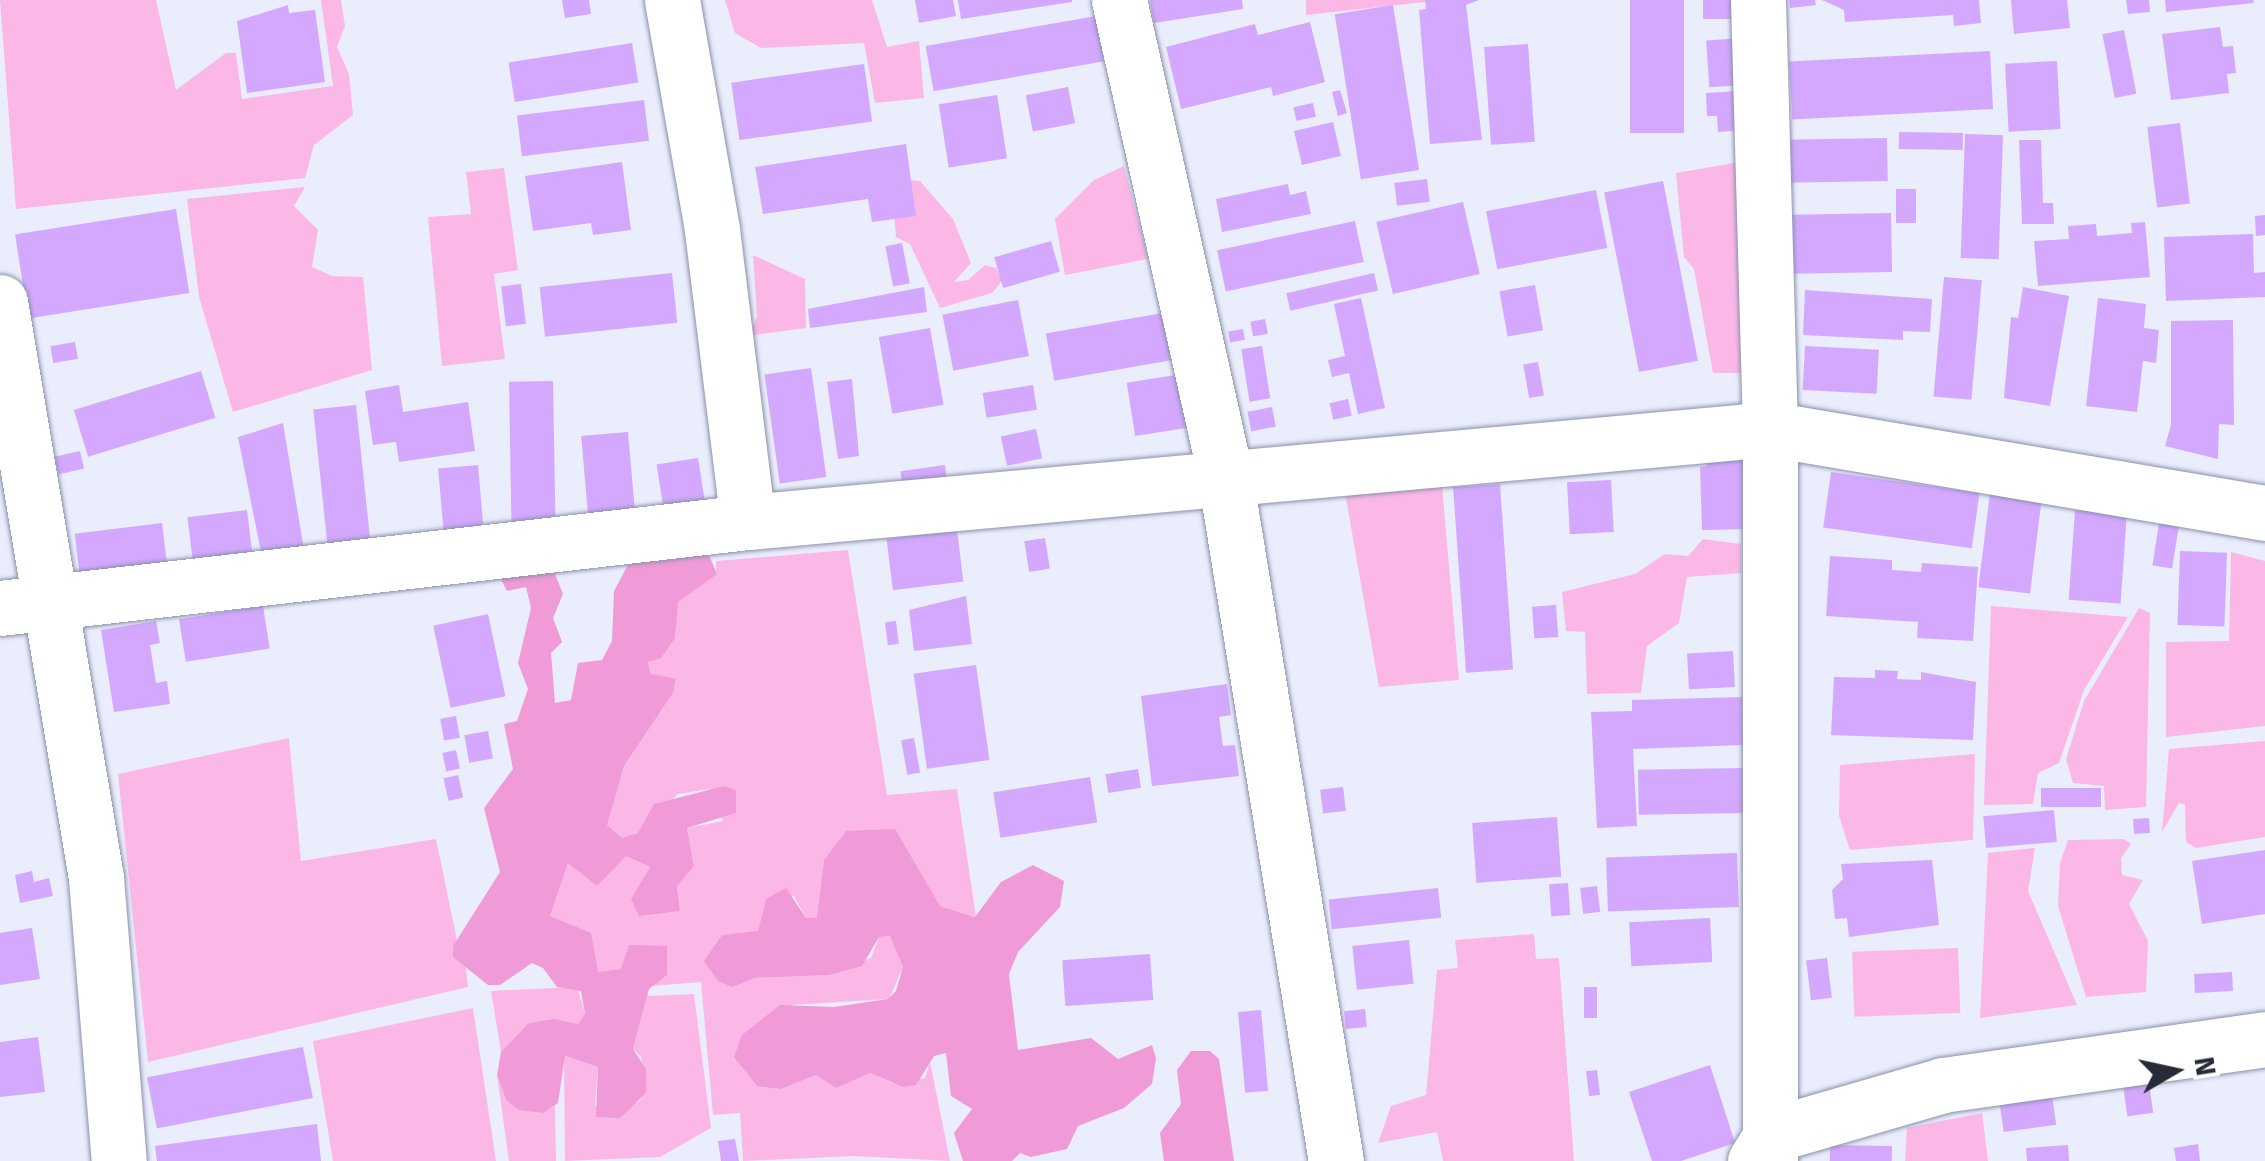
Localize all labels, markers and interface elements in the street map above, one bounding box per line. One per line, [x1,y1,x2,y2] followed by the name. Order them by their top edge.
[2125,1021,2225,1121] north arrow
[2187,1054,2223,1078] text: N

